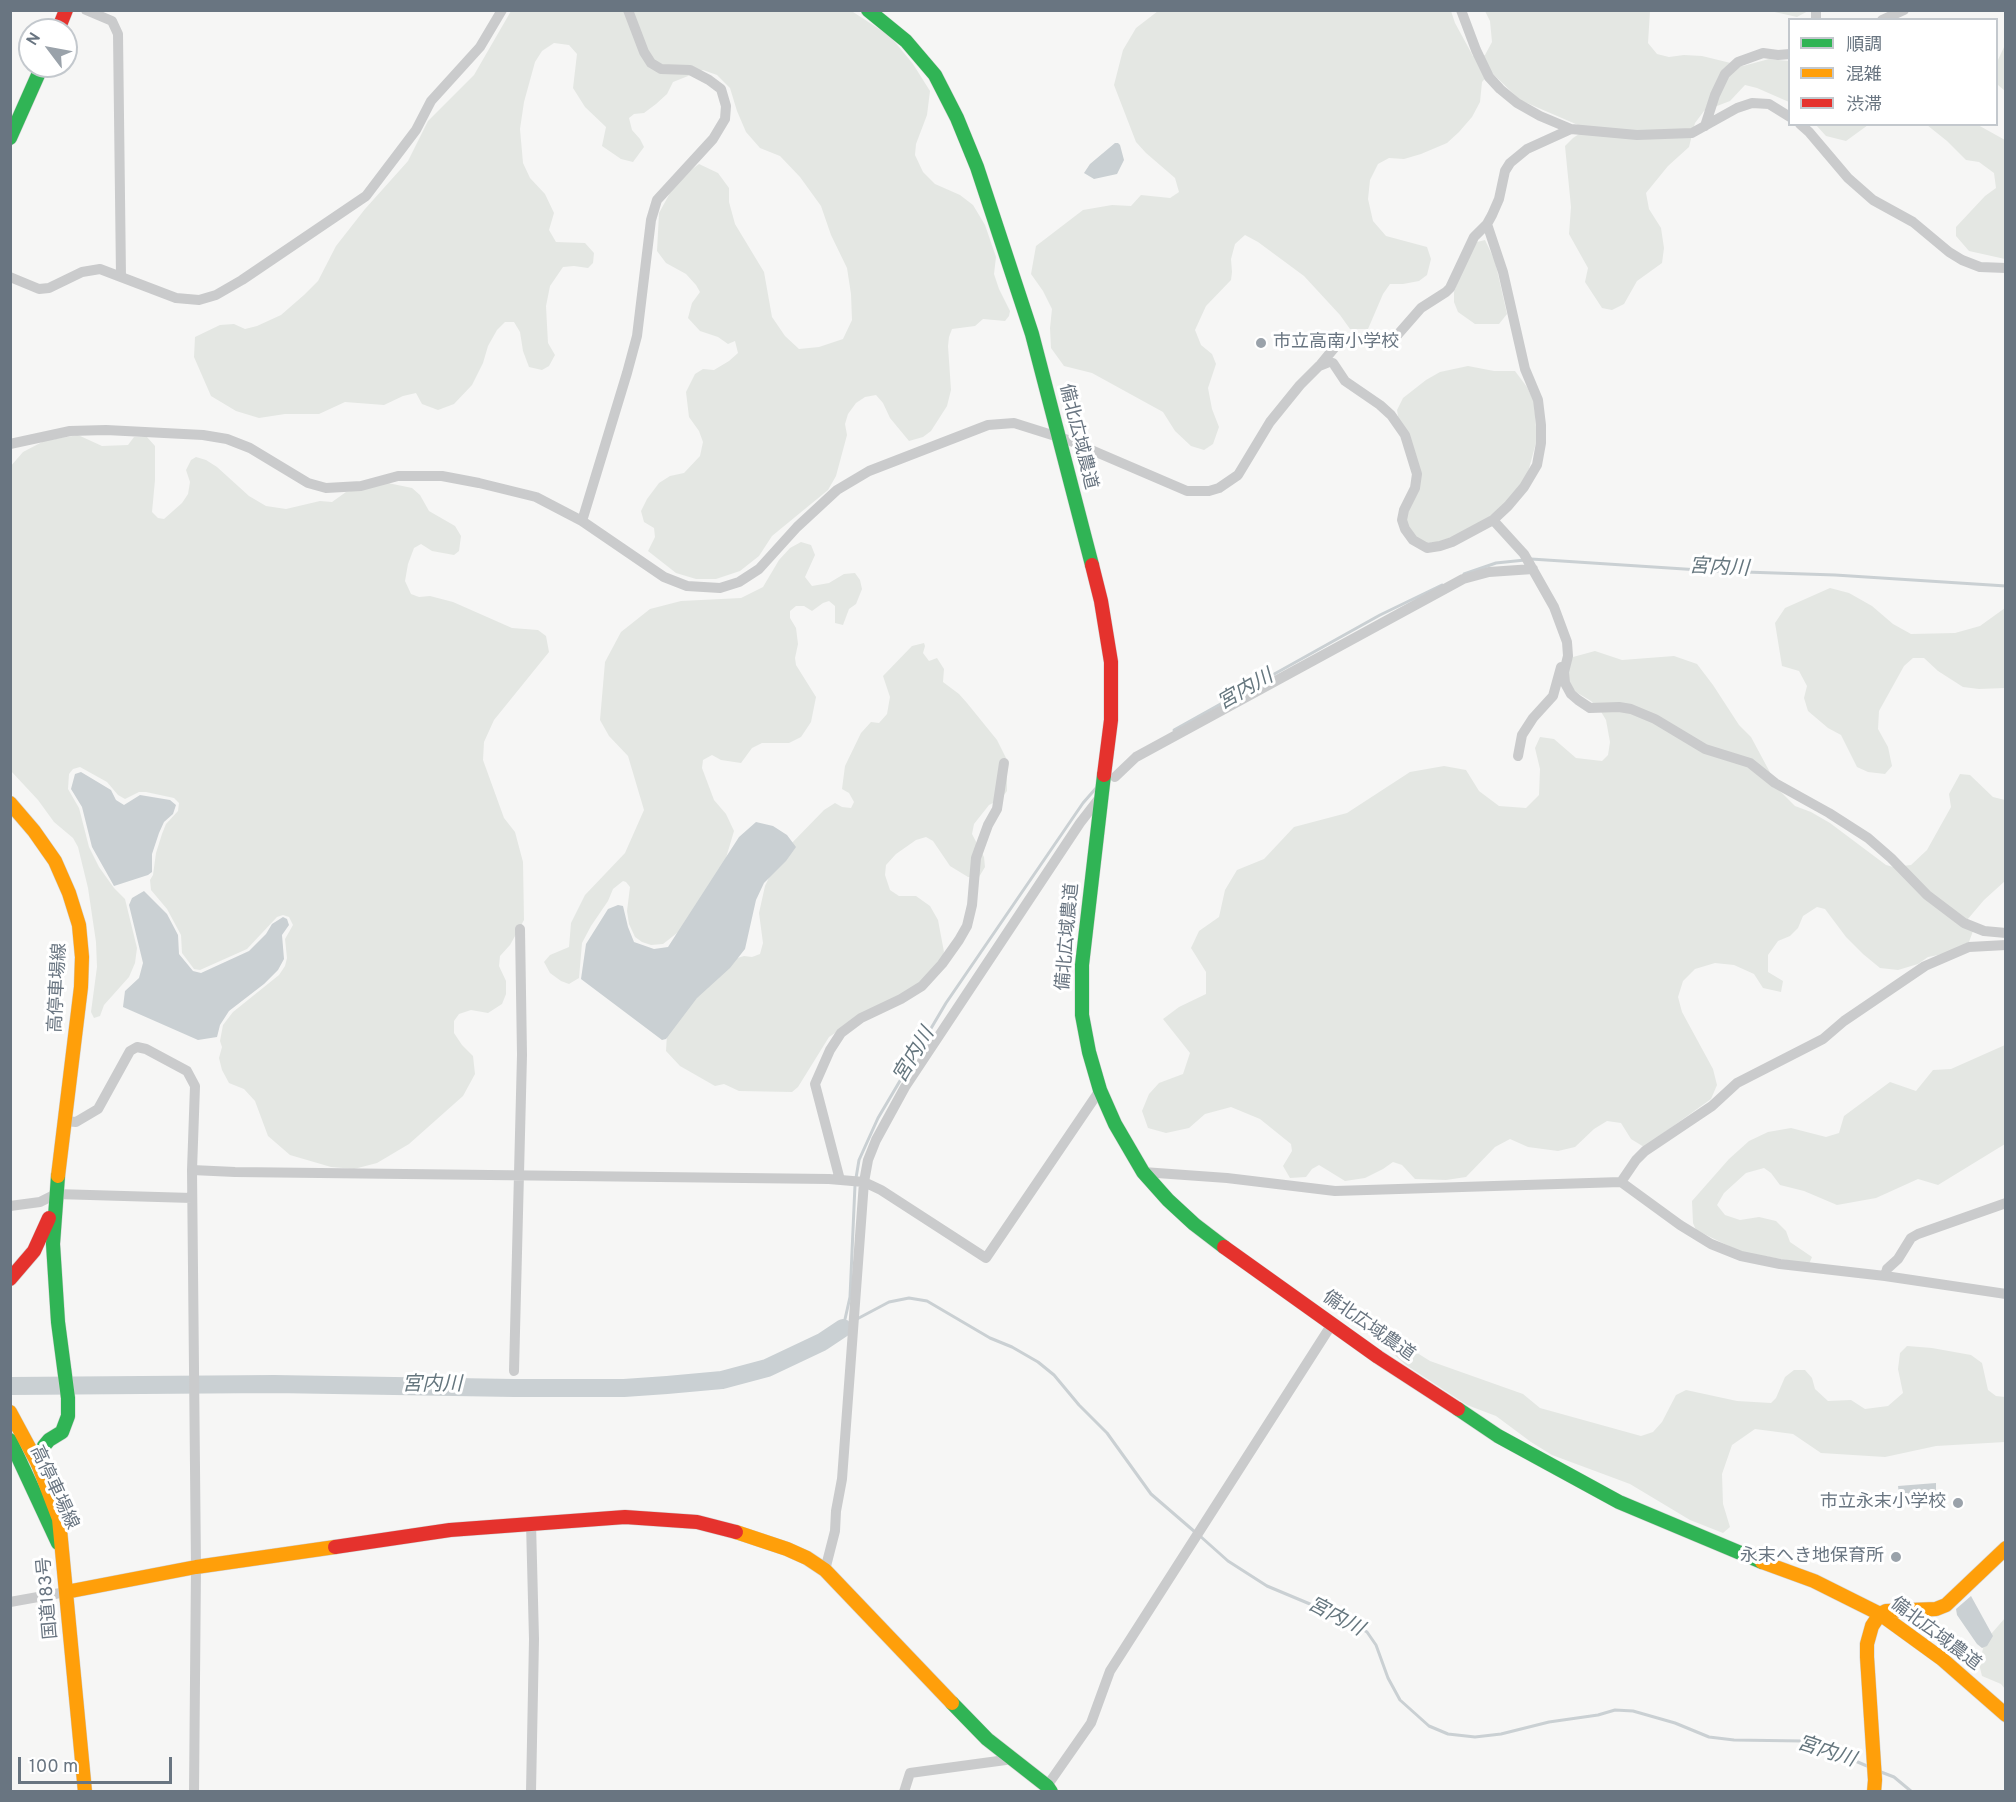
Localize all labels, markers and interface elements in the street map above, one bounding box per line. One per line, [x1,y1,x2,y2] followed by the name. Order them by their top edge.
[18,18,78,78] north arrow
[1788,18,1998,126] legend
[23,29,46,50] text: N
[1846,34,1882,57] text: 順調
[1846,64,1882,87] text: 混雑
[1846,94,1882,117] text: 渋滞
[1273,332,1399,354] place label: 市立高南小学校
[1254,336,1268,350] marker: 市立高南小学校
[1053,382,1101,492] street label: 備北広域農道
[1688,555,1750,583] water label: 宮内川
[1214,666,1278,716] water label: 宮内川
[1054,882,1084,992] street label: 備北広域農道
[46,942,72,1034] street label: 高停車場線
[889,1024,941,1088] water label: 宮内川
[1318,1287,1418,1367] street label: 備北広域農道
[402,1374,462,1398] water label: 宮内川
[24,1443,82,1533] street label: 高停車場線
[1820,1492,1946,1514] place label: 市立永末小学校
[1951,1496,1965,1510] marker: 市立永末小学校
[1740,1546,1884,1568] place label: 永末へき地保育所
[1889,1550,1903,1564] marker: 永末へき地保育所
[35,1556,63,1640] street label: 国道183号
[1303,1593,1367,1643] water label: 宮内川
[1885,1594,1985,1676] street label: 備北広域農道
[1794,1732,1858,1774] water label: 宮内川
[21,1745,176,1783] scale bar
[29,1756,78,1779] text: 100 m

